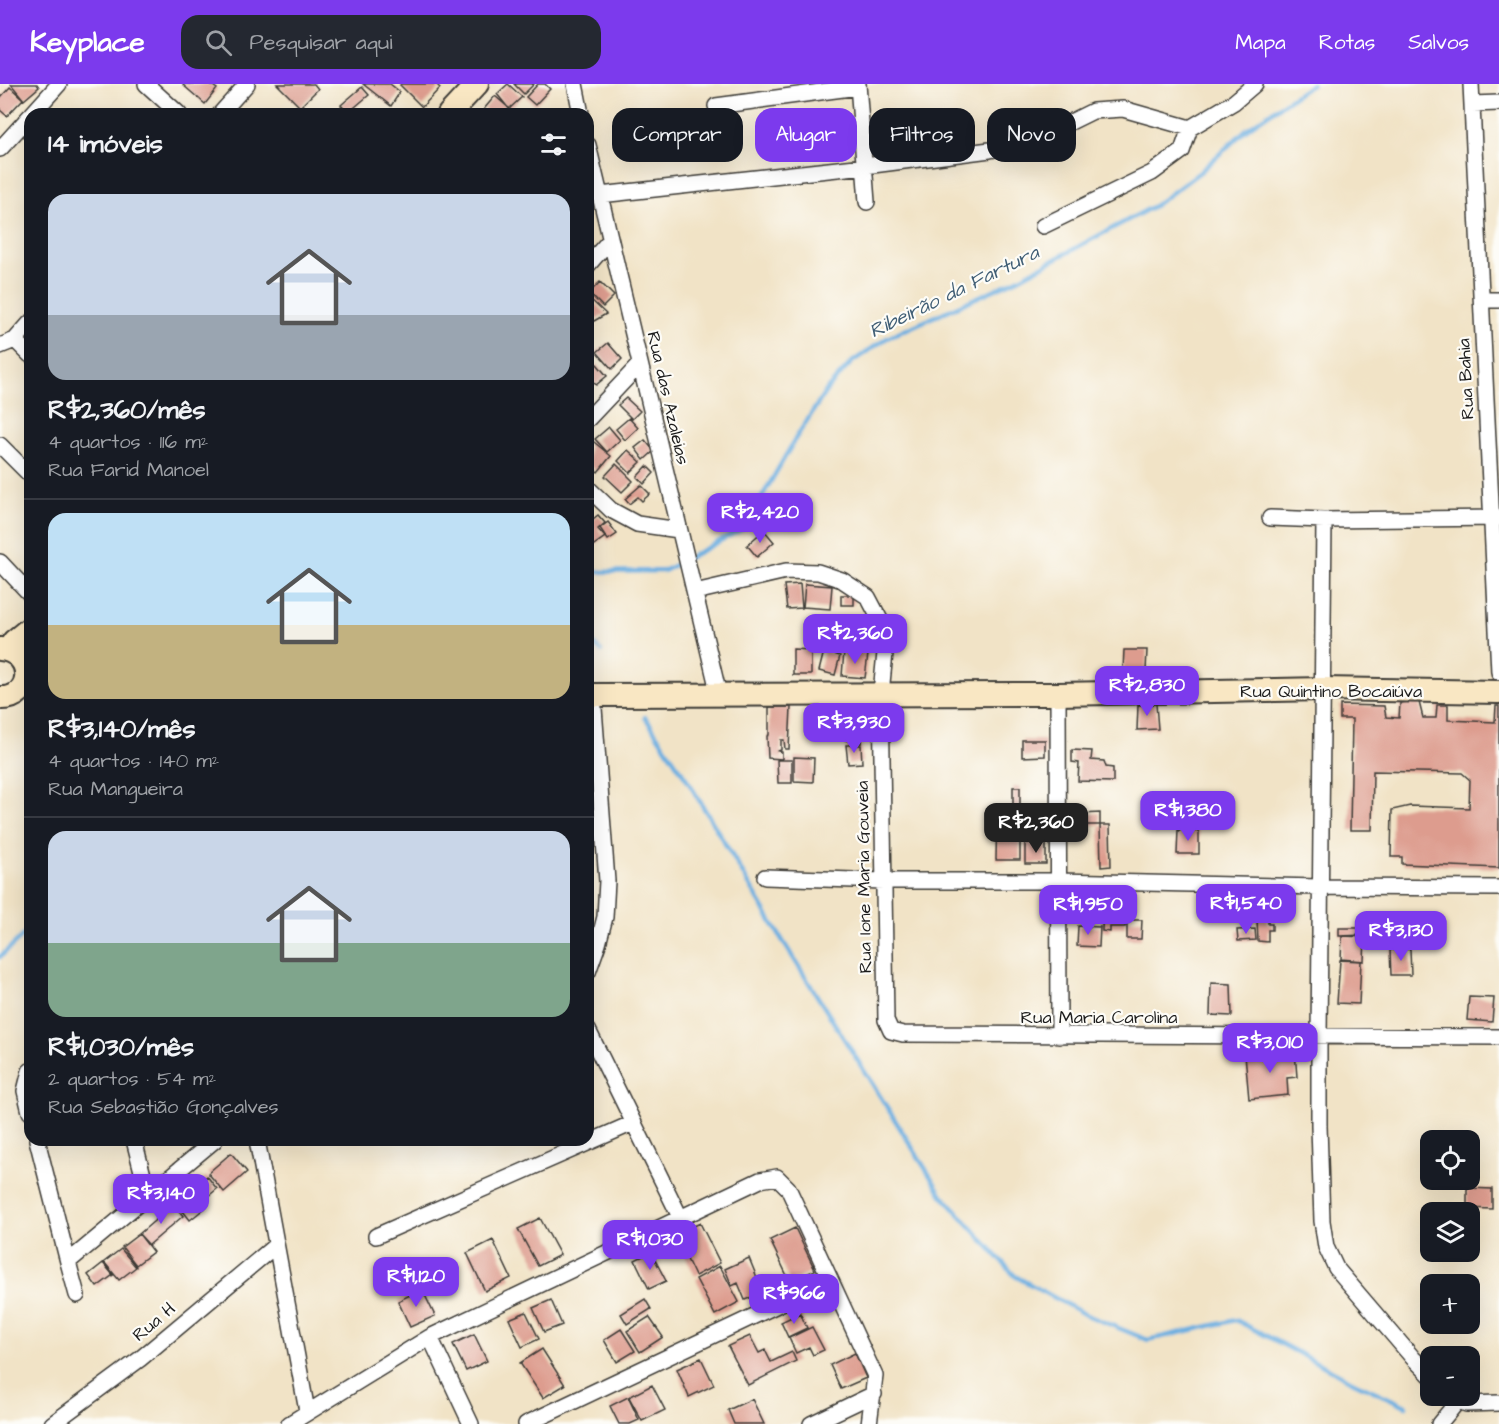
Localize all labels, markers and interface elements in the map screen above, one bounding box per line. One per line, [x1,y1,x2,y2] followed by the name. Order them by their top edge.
[181,15,601,69] search box
[30,23,145,62] text: Keyplace
[202,26,235,59] icon: search
[250,27,393,58] text: Pesquisar aqui
[1235,28,1286,57] text: Mapa
[1319,28,1375,57] text: Rotas
[1408,28,1469,57] text: Salvos
[612,108,743,162] chip: Comprar
[755,108,857,162] chip: Alugar
[869,108,975,162] chip: Filtros
[987,108,1076,162] chip: Novo
[48,126,163,162] text: 14 imóveis
[537,128,570,161] icon: filters
[255,233,363,341] icon: home
[864,238,1044,345] water label: Ribeirão da Fartura
[641,329,695,467] street label: Rua das Azaleias
[1451,338,1481,420] street label: Rua Bahia
[48,392,206,428] text: R$2,360/mês
[48,428,208,456] text: 4 quartos · 116 m²
[48,456,209,484] text: Rua Farid Manoel
[705,493,815,544] pin: R$2,420
[721,498,799,526] text: R$2,420
[255,552,363,660] icon: home
[800,614,910,665] pin: R$2,360
[817,619,893,647] text: R$2,360
[1092,666,1202,717] pin: R$2,830
[1109,671,1185,699] text: R$2,830
[1240,679,1422,704] street label: Rua Quintino Bocaiúva
[799,703,909,754] pin: R$3,930
[817,708,891,736] text: R$3,930
[48,711,195,747] text: R$3,140/mês
[48,747,219,775] text: 4 quartos · 140 m²
[48,775,183,803] text: Rua Mangueira
[850,780,878,974] street label: Rua Ione Maria Gouveia
[1133,791,1243,842] pin: R$1,380
[1154,796,1222,824] text: R$1,380
[981,803,1091,854] pin: R$2,360
[998,808,1074,836] text: R$2,360
[255,870,363,978] icon: home
[1191,884,1301,935] pin: R$1,540
[1033,885,1143,936] pin: R$1,950
[1210,889,1282,917] text: R$1,540
[1053,890,1123,918] text: R$1,950
[1346,911,1456,962] pin: R$3,130
[1369,916,1433,944] text: R$3,130
[1020,1005,1178,1030] street label: Rua Maria Carolina
[1215,1023,1325,1074] pin: R$3,010
[1237,1028,1303,1056] text: R$3,010
[48,1029,194,1065] text: R$1,030/mês
[48,1065,216,1093] text: 2 quartos · 54 m²
[48,1093,279,1121] text: Rua Sebastião Gonçalves
[1420,1130,1480,1406] map controls
[1420,1130,1480,1190] button: locate
[106,1174,216,1225] pin: R$3,140
[127,1179,195,1207] text: R$3,140
[1420,1202,1480,1262] button: layers
[595,1220,705,1271] pin: R$1,030
[617,1225,683,1253] text: R$1,030
[361,1257,471,1308] pin: R$1,120
[387,1262,445,1290] text: R$1,120
[752,1274,836,1325] pin: R$966
[1420,1274,1480,1334] button: +
[763,1279,825,1307] text: R$966
[127,1297,181,1347] street label: Rua H
[1420,1346,1480,1406] button: −

